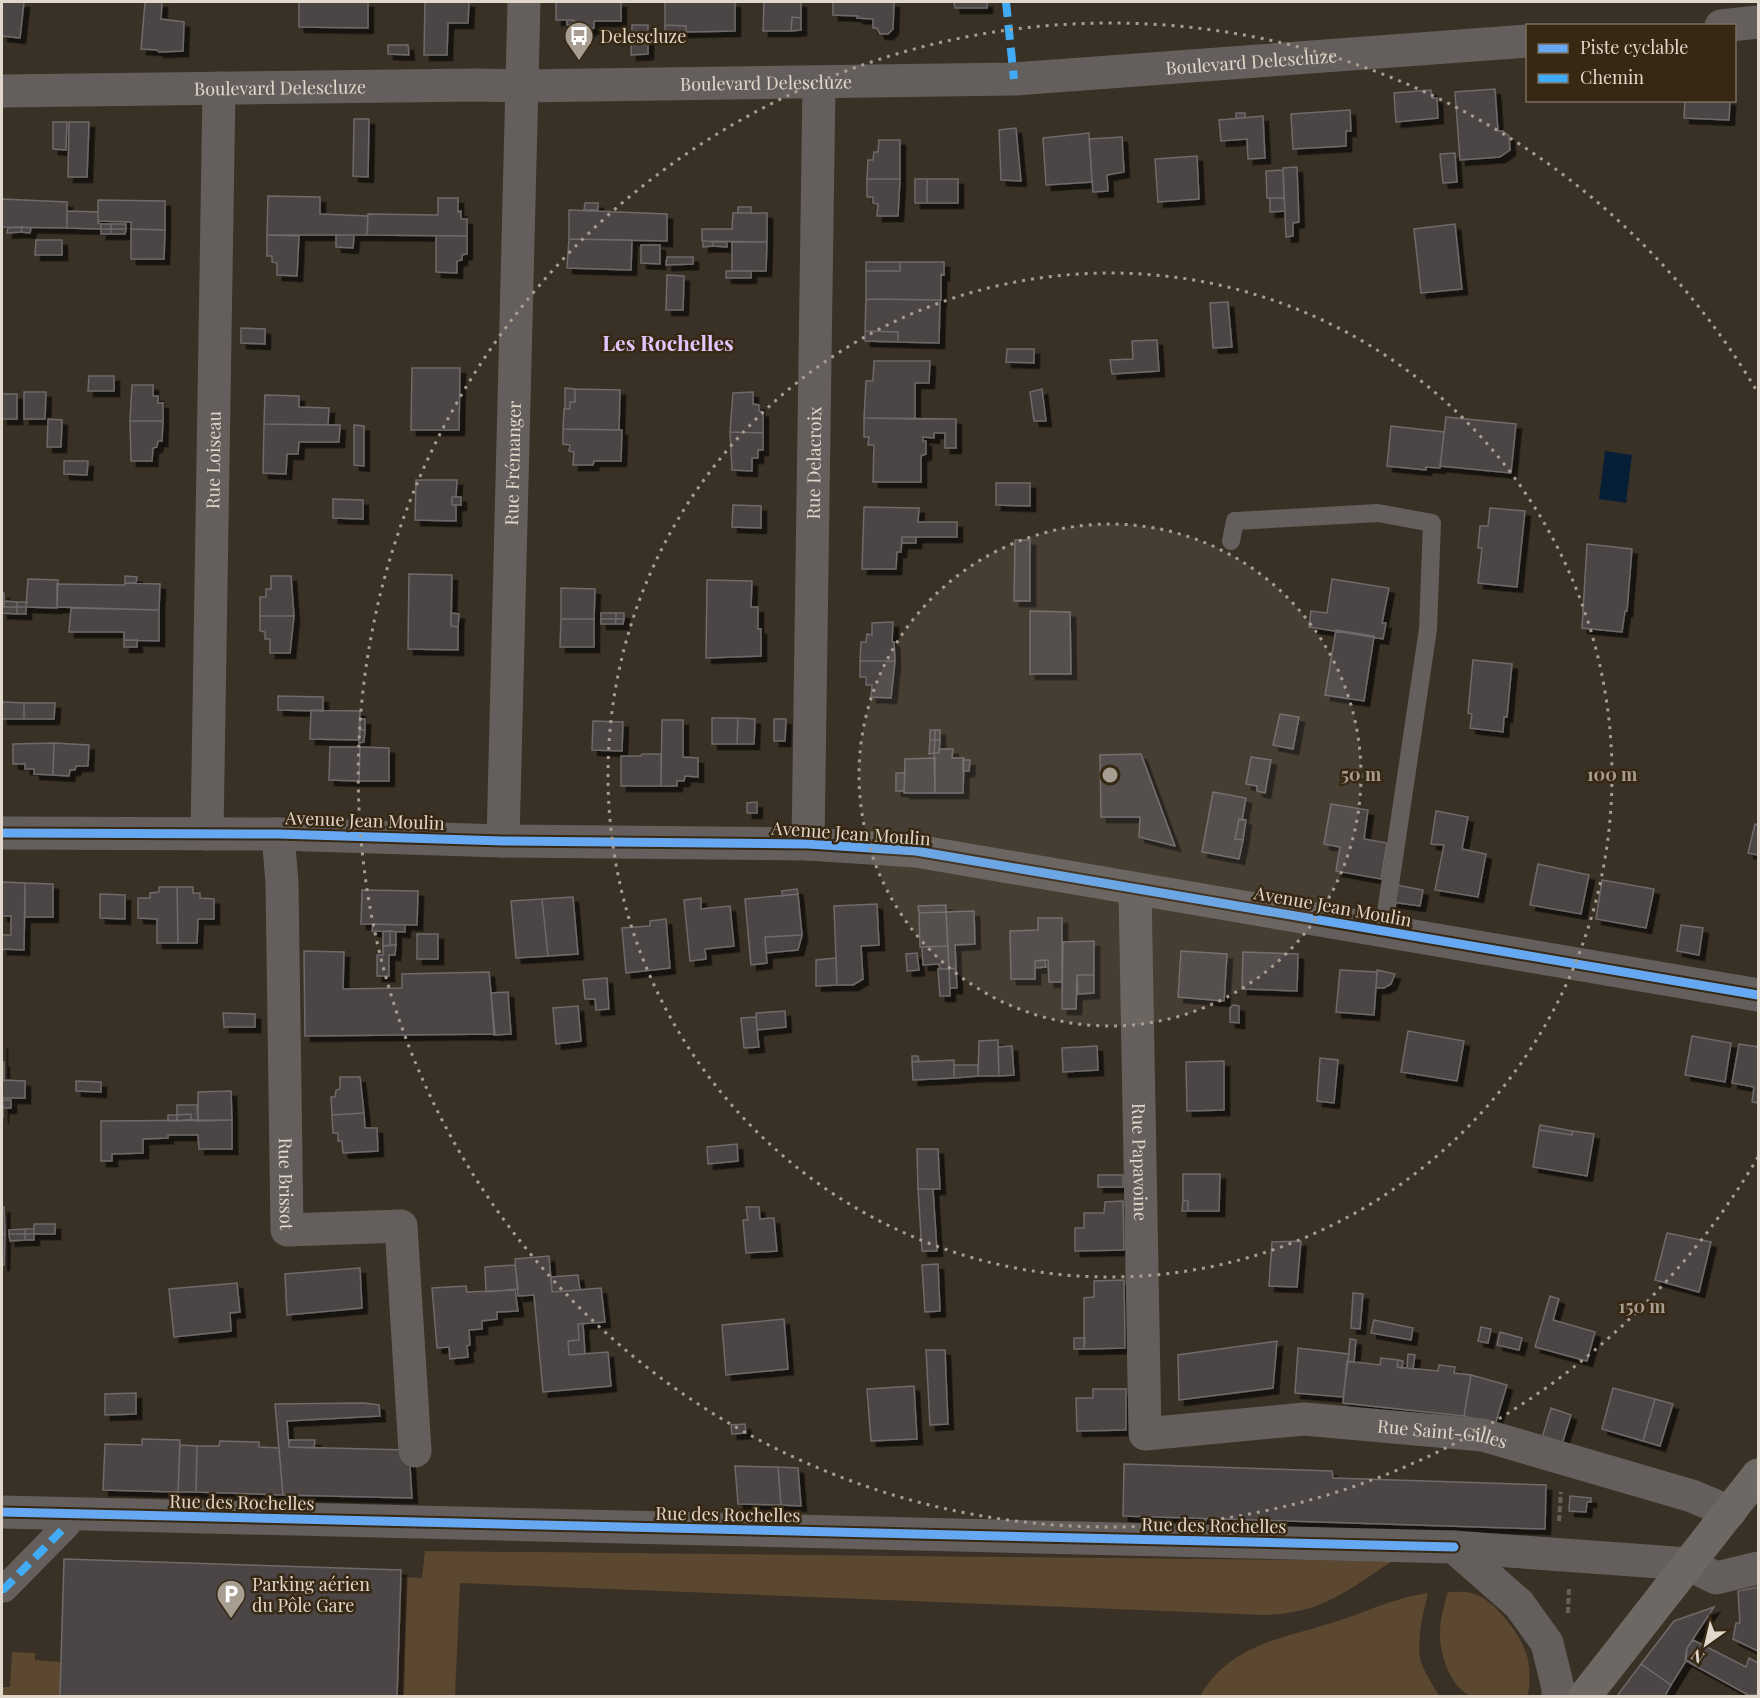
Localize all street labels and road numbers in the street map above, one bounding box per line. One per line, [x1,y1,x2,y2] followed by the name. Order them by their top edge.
[1165,43,1338,80] street label: Boulevard Delescluze
[680,69,852,96] street label: Boulevard Delescluze
[194,74,366,101] street label: Boulevard Delescluze
[499,400,526,526] street label: Rue Frémanger
[801,406,826,520] street label: Rue Delacroix
[200,410,226,509] street label: Rue Loiseau
[284,805,445,835] street label: Avenue Jean Moulin
[770,815,932,851] street label: Avenue Jean Moulin
[1251,880,1414,932] street label: Avenue Jean Moulin
[1127,1103,1153,1221] street label: Rue Papavoine
[274,1137,299,1231] street label: Rue Brissot
[1376,1414,1510,1454] street label: Rue Saint-Gilles
[169,1489,315,1515] street label: Rue des Rochelles
[655,1501,801,1527] street label: Rue des Rochelles
[1141,1512,1287,1538] street label: Rue des Rochelles

